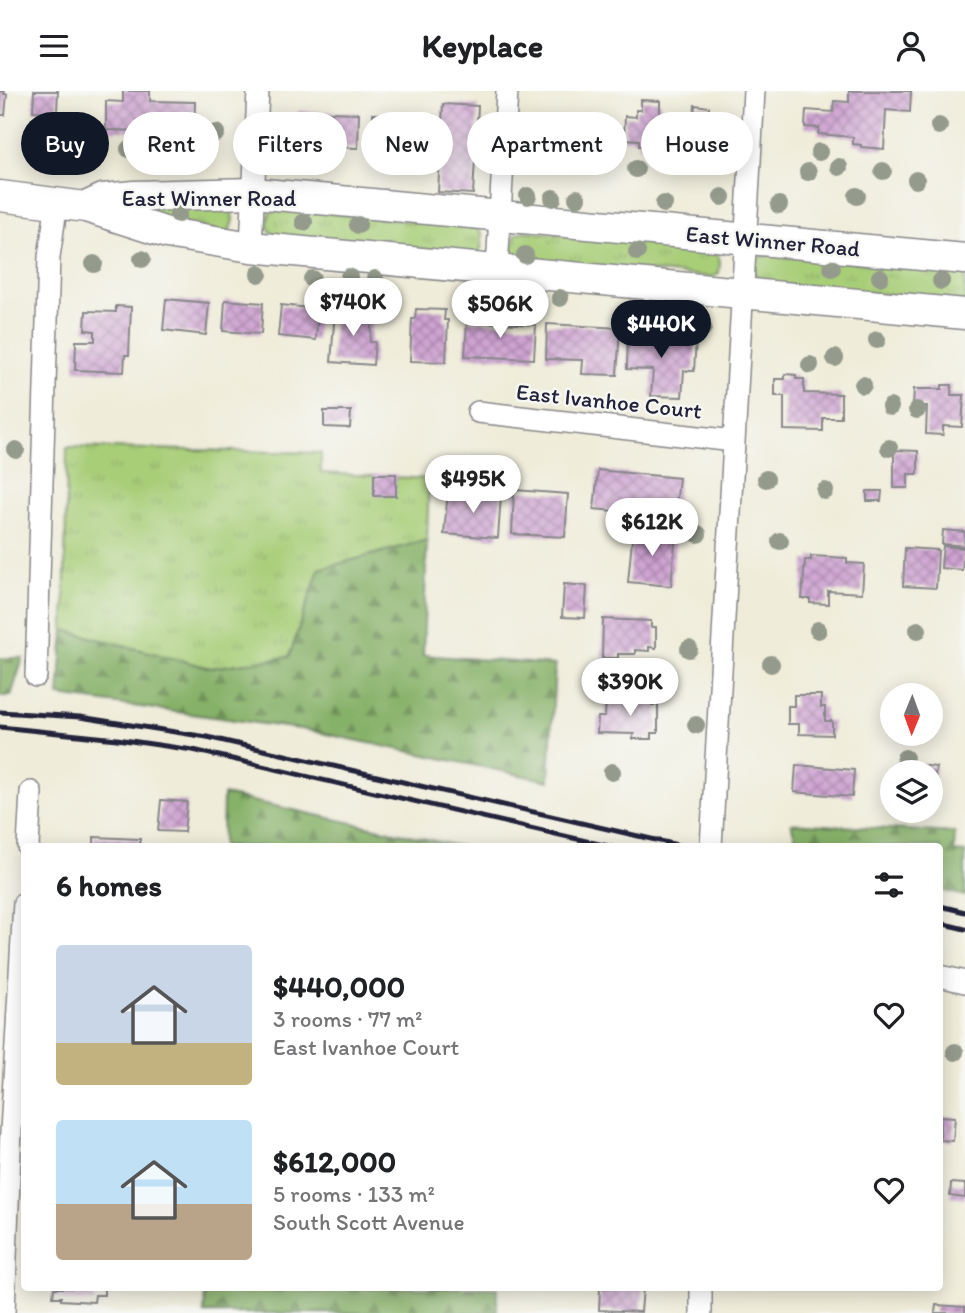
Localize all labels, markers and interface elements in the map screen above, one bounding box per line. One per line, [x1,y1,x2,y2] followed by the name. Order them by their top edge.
[35,27,73,65] icon: menu
[422,27,543,65] text: Keyplace
[892,27,930,65] icon: person
[21,112,109,175] chip: Buy
[123,112,219,175] chip: Rent
[233,112,347,175] chip: Filters
[361,112,453,175] chip: New
[467,112,627,175] chip: Apartment
[641,112,753,175] chip: House
[122,184,297,212] street label: East Winner Road
[685,219,862,263] street label: East Winner Road
[304,279,402,338] pin: $740K
[451,281,549,340] pin: $506K
[320,287,386,315] text: $740K
[468,289,532,317] text: $506K
[612,301,710,360] pin: $440K
[627,309,695,337] text: $440K
[515,377,703,425] street label: East Ivanhoe Court
[424,455,522,515] pin: $495K
[441,464,505,492] text: $495K
[603,498,701,558] pin: $612K
[621,507,683,535] text: $612K
[581,659,679,718] pin: $390K
[597,667,663,695] text: $390K
[880,683,943,745] north arrow
[880,683,943,823] map controls
[880,760,943,823] button: layers
[870,866,908,904] icon: filters
[56,867,162,904] text: 6 homes
[273,968,405,1005] text: $440,000
[112,973,196,1057] icon: home
[870,996,908,1034] icon: heart
[273,1005,423,1033] text: 3 rooms · 77 m²
[273,1033,459,1061] text: East Ivanhoe Court
[273,1143,396,1180] text: $612,000
[112,1148,196,1232] icon: home
[870,1171,908,1209] icon: heart
[273,1180,435,1208] text: 5 rooms · 133 m²
[273,1208,465,1236] text: South Scott Avenue

